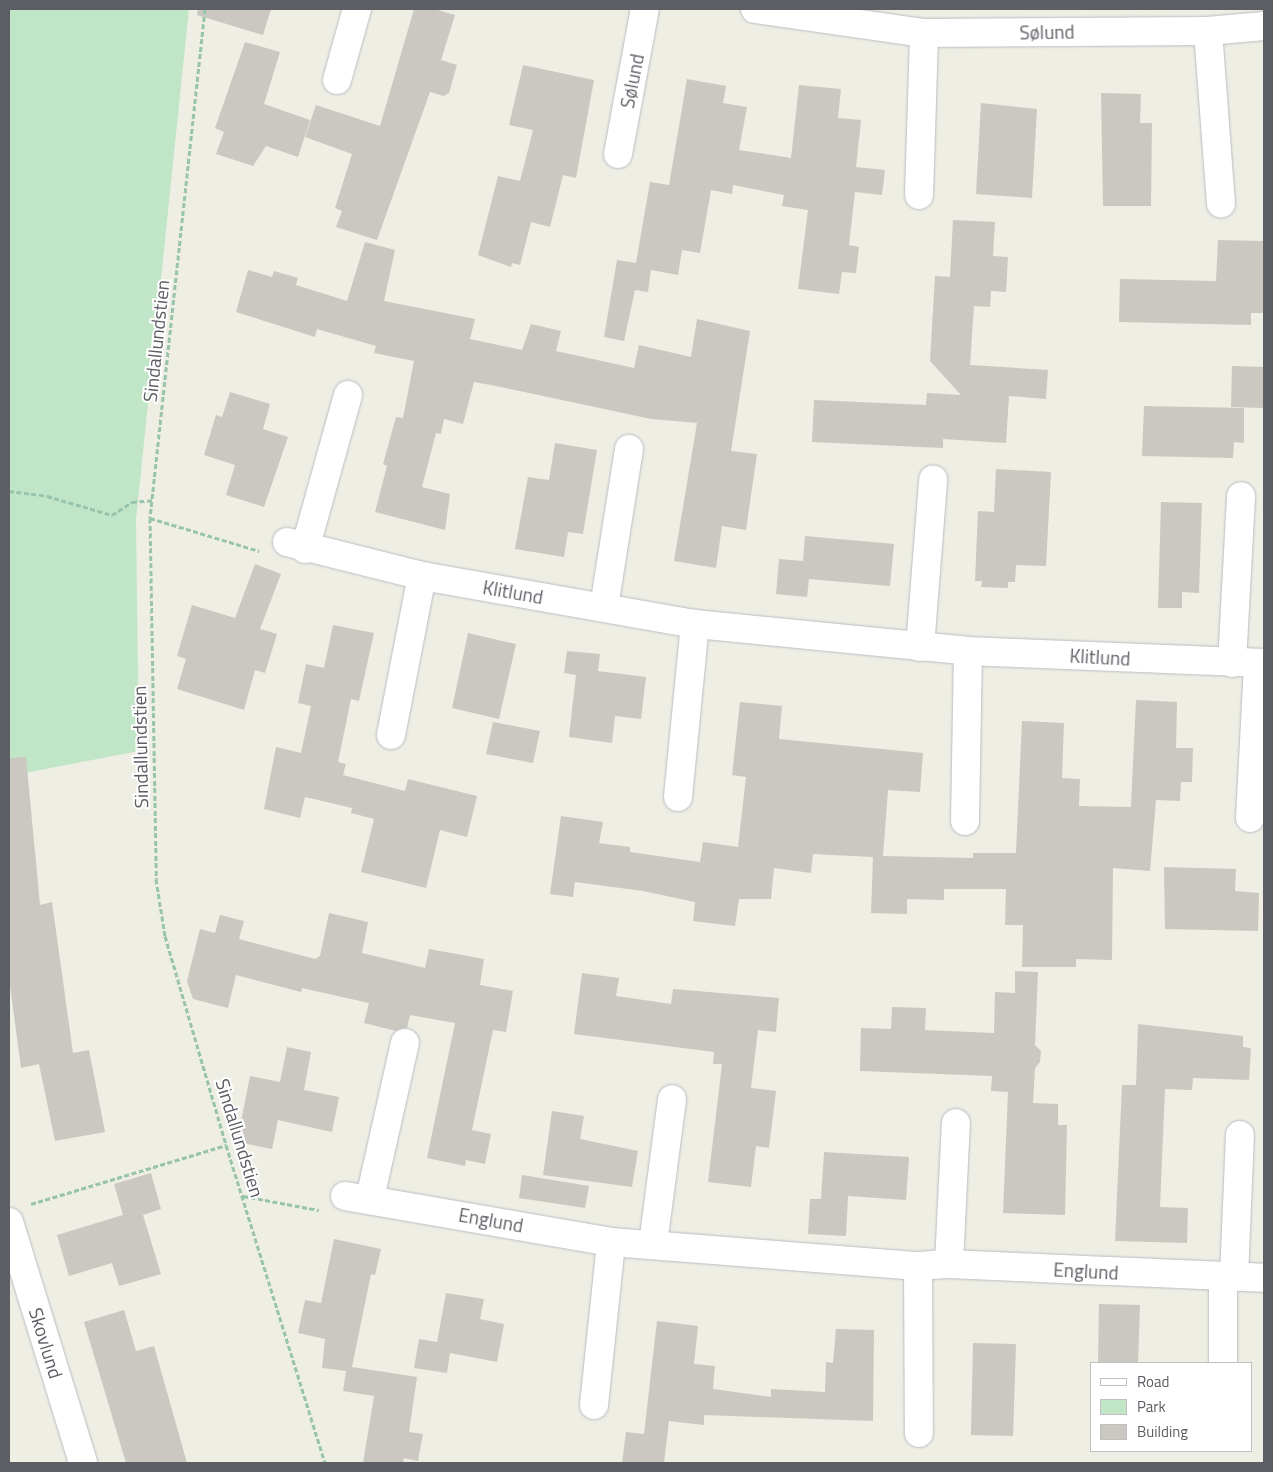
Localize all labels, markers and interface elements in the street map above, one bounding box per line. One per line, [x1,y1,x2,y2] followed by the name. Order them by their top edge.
[1019,20,1075,44] street label: Sølund
[616,52,648,110] street label: Sølund
[138,279,174,403] street label: Sindallundstien
[481,575,545,609] street label: Klitlund
[1069,644,1131,670] street label: Klitlund
[128,685,152,809] street label: Sindallundstien
[211,1076,269,1200] street label: Sindallundstien
[457,1203,525,1237] street label: Englund
[1053,1258,1119,1284] street label: Englund
[24,1305,68,1381] street label: Skovlund
[1090,1362,1253,1452] legend
[1137,1370,1169,1393] text: Road
[1137,1395,1166,1418] text: Park
[1137,1420,1188,1443] text: Building

